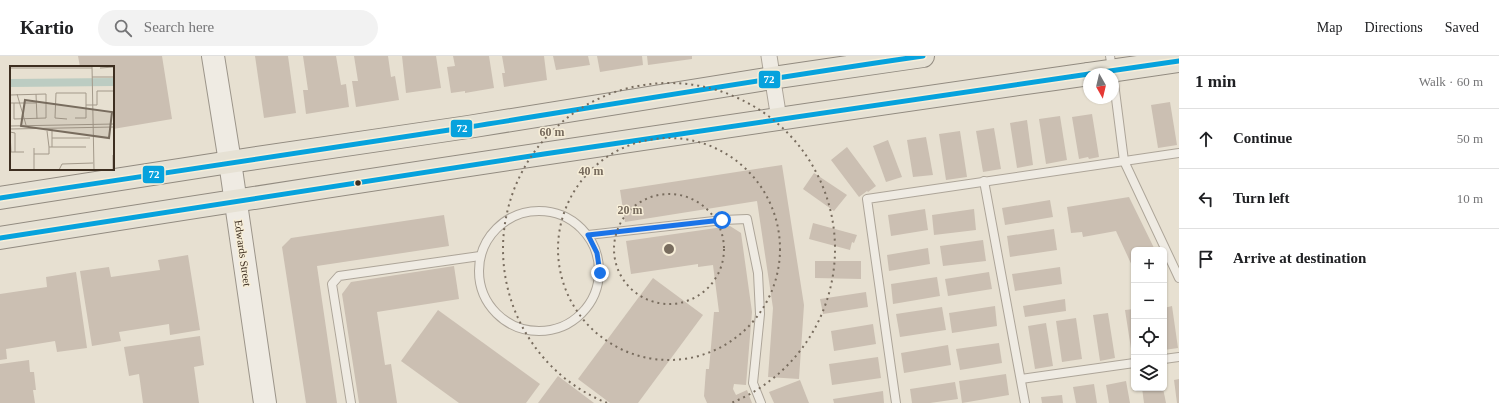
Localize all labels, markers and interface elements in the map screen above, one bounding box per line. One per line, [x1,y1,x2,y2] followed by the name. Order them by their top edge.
[98,10,378,46] search box
[20,17,74,38] text: Kartio
[112,17,134,39] icon: search
[144,19,214,35] text: Search here
[1317,20,1342,35] text: Map
[1364,20,1423,35] text: Directions
[1445,20,1479,35] text: Saved
[10,66,114,170] inset map
[1083,68,1119,104] north arrow
[758,70,781,89] line badge: 72
[1195,72,1236,91] text: 1 min
[764,73,775,85] text: 72
[1419,74,1483,89] text: Walk · 60 m
[450,119,473,138] line badge: 72
[457,122,468,134] text: 72
[540,125,565,139] text: 60 m
[1195,128,1217,150] icon: ahead
[1233,130,1292,146] text: Continue
[1457,131,1483,146] text: 50 m
[579,164,604,178] text: 40 m
[142,165,165,184] line badge: 72
[149,168,160,180] text: 72
[353,178,363,188] unlabelled marker
[1195,188,1217,210] icon: left
[1233,190,1290,206] text: Turn left
[1457,191,1483,206] text: 10 m
[618,203,643,217] text: 20 m
[713,211,731,229] route start
[232,219,254,287] street label: Edwards Street
[662,242,676,256] centre of rings
[1131,247,1167,391] map controls
[1131,247,1167,283] button: +
[1195,248,1217,270] icon: arrive
[1233,250,1366,266] text: Arrive at destination
[591,264,609,282] route end
[1131,283,1167,319] button: −
[1131,319,1167,355] button: locate
[1131,355,1167,391] button: layers

